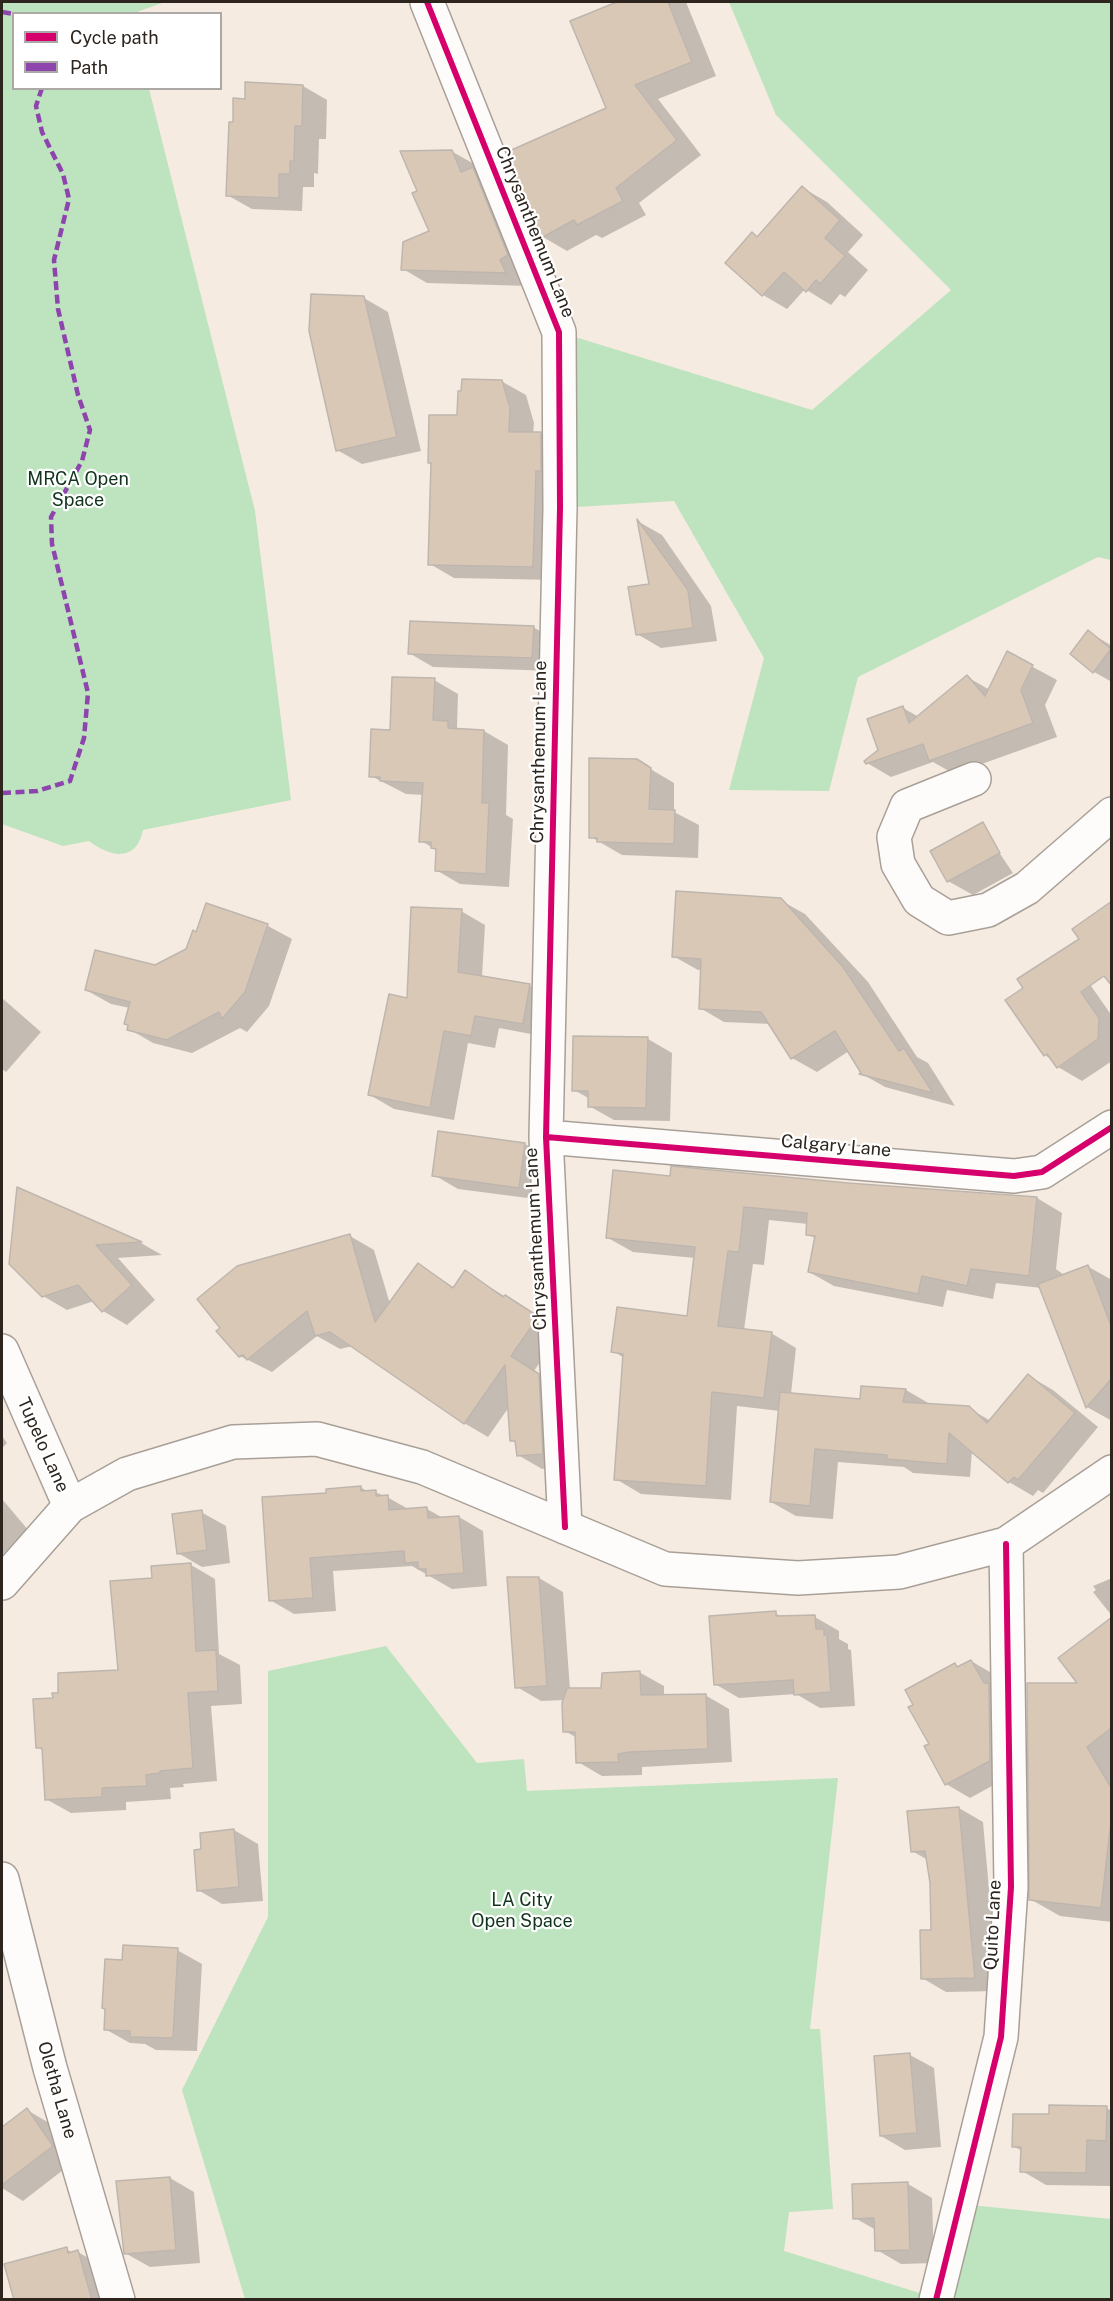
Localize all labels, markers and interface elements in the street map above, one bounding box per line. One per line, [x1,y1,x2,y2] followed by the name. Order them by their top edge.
[12,12,222,90] legend
[70,27,159,48] text: Cycle path
[70,57,108,78] text: Path
[491,143,579,321] street label: Chrysanthemum Lane
[27,468,129,510] park label: MRCA Open Space
[527,660,551,844] street label: Chrysanthemum Lane
[780,1130,892,1162] street label: Calgary Lane
[520,1147,552,1331] street label: Chrysanthemum Lane
[13,1394,73,1496] street label: Tupelo Lane
[980,1879,1006,1971] street label: Quito Lane
[471,1889,573,1932] park label: LA City Open Space
[33,2039,81,2141] street label: Oletha Lane

